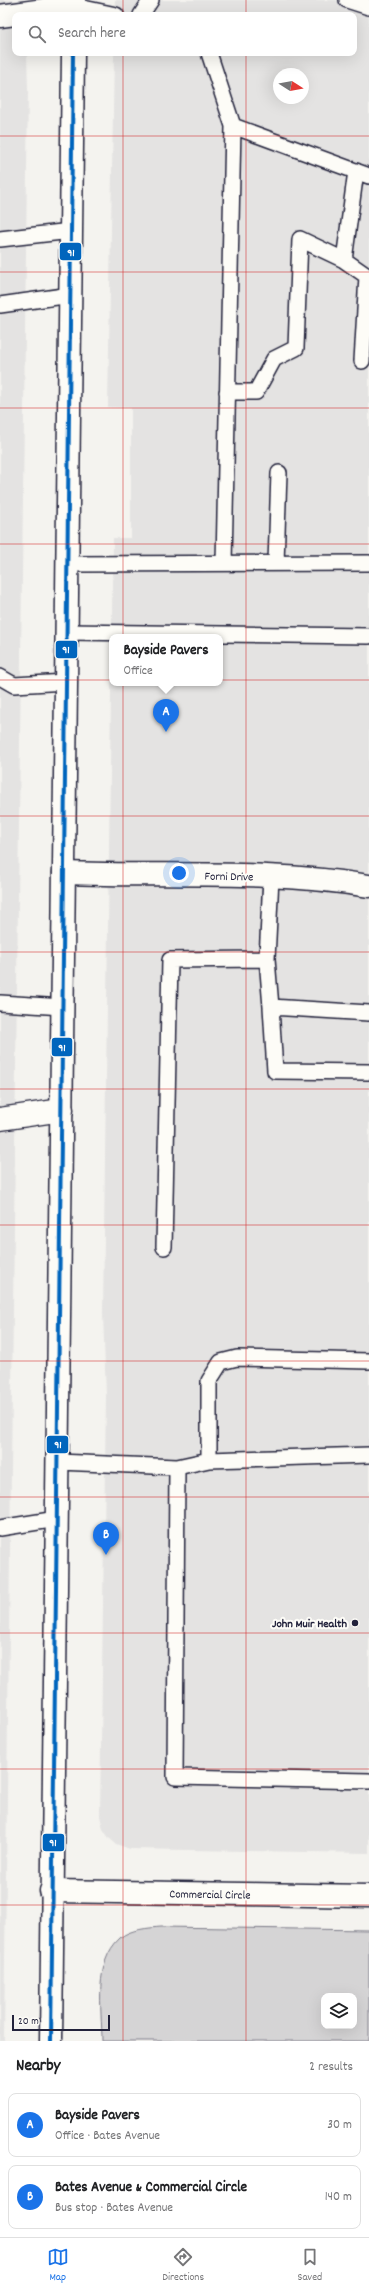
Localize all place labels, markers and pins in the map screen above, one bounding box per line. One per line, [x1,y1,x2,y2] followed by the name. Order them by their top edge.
[153,699,179,732] pin: A
[93,1522,119,1555] pin: B
[272,1616,347,1633] place label: John Muir Health
[350,1618,360,1628] marker: John Muir Health

